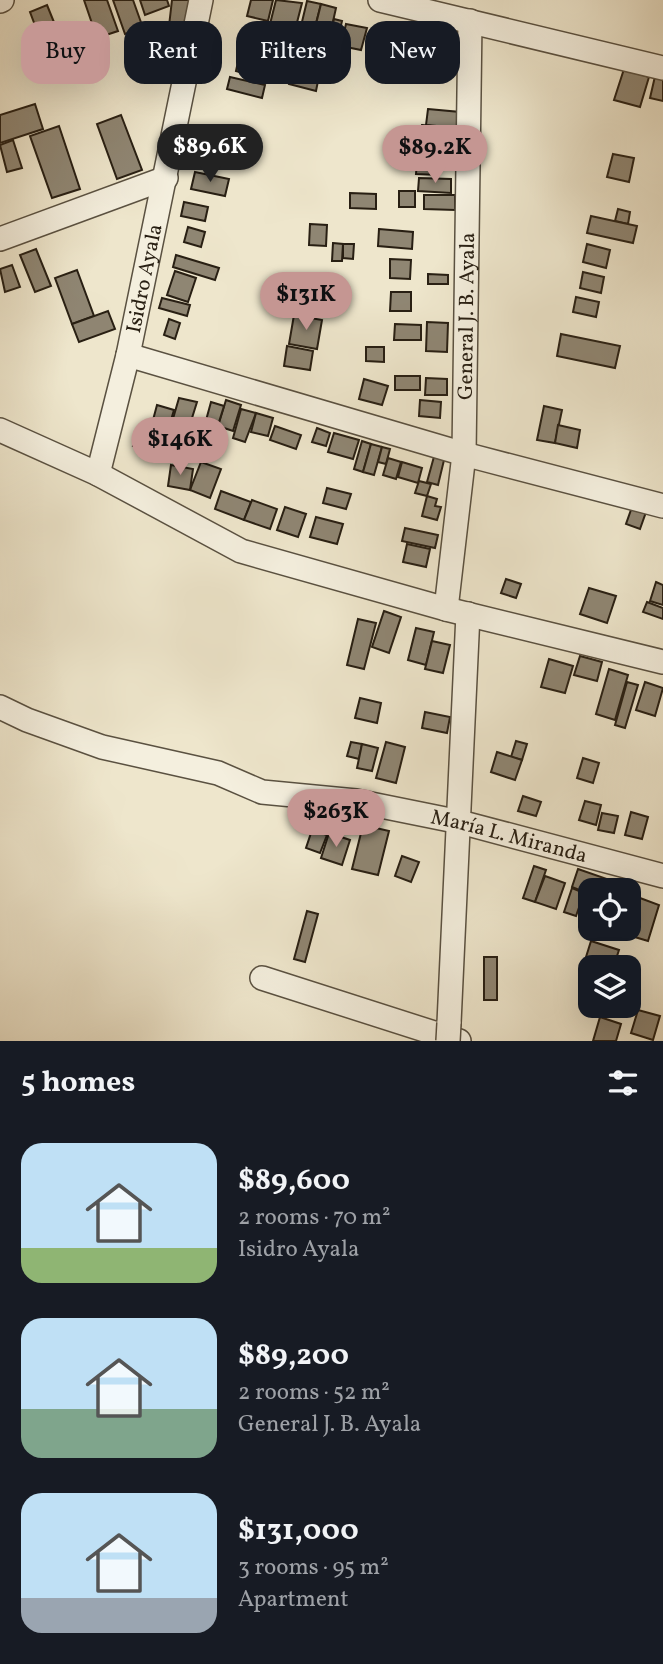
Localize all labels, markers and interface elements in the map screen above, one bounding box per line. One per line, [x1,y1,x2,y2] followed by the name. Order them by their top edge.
[21,21,110,84] chip: Buy
[124,21,222,84] chip: Rent
[236,21,351,84] chip: Filters
[365,21,460,84] chip: New
[153,124,267,184] pin: $89.6K
[378,125,492,185] pin: $89.2K
[173,131,247,163] text: $89.6K
[398,132,472,164] text: $89.2K
[120,221,171,336] street label: Isidro Ayala
[452,232,483,400] street label: General J. B. Ayala
[257,272,355,332] pin: $131K
[276,279,336,311] text: $131K
[131,418,229,477] pin: $146K
[147,424,213,456] text: $146K
[287,790,385,849] pin: $263K
[303,796,369,828] text: $263K
[428,803,590,871] street label: María L. Miranda
[578,878,641,1018] map controls
[578,878,641,941] button: locate
[578,955,641,1018] button: layers
[21,1062,135,1104] text: 5 homes
[604,1064,642,1102] icon: filters
[238,1160,350,1202] text: $89,600
[77,1171,161,1255] icon: home
[238,1202,391,1234] text: 2 rooms · 70 m²
[238,1234,359,1266] text: Isidro Ayala
[238,1335,349,1377] text: $89,200
[77,1346,161,1430] icon: home
[238,1377,390,1409] text: 2 rooms · 52 m²
[238,1409,421,1441] text: General J. B. Ayala
[238,1510,359,1552] text: $131,000
[77,1521,161,1605] icon: home
[238,1552,389,1584] text: 3 rooms · 95 m²
[238,1584,349,1616] text: Apartment

